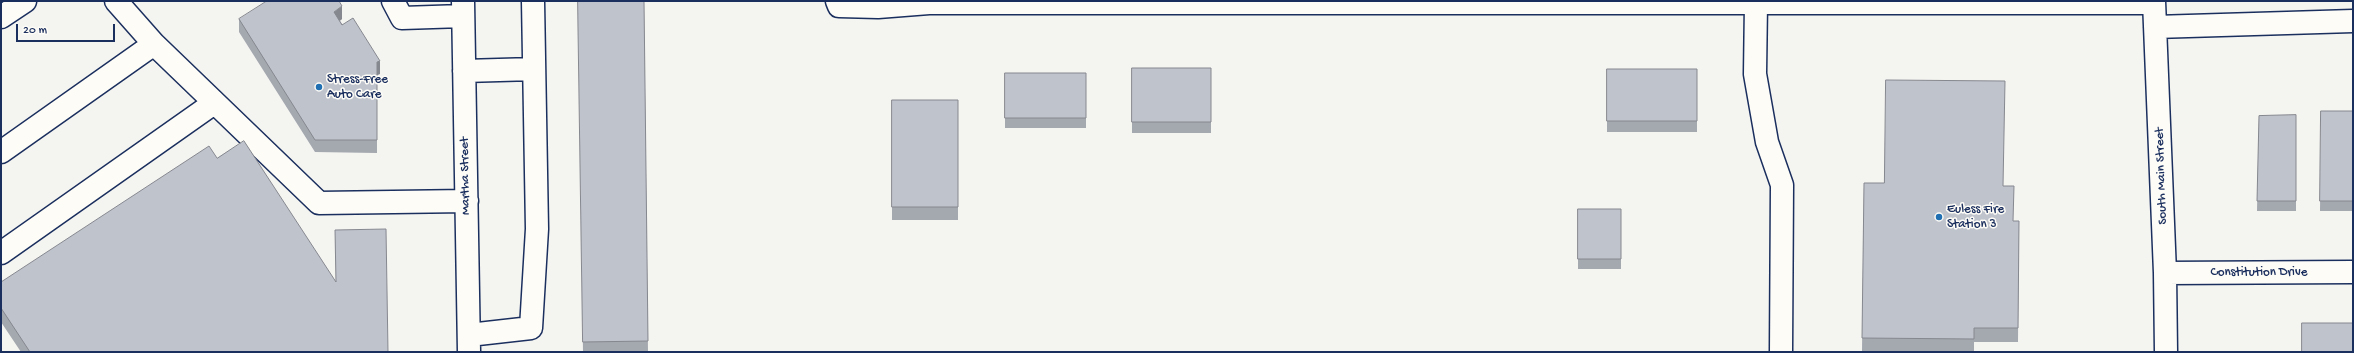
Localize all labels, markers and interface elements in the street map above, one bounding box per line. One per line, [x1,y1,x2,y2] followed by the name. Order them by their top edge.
[18,16,117,42] scale bar
[23,24,47,38] text: 20 m
[327,72,388,103] place label: Stress-Free Auto Care
[314,82,324,92] marker: Stress-Free Auto Care
[2153,127,2171,225] street label: South Main Street
[458,137,474,215] street label: Martha Street
[1947,202,2004,233] place label: Euless Fire Station 3
[1934,212,1944,222] marker: Euless Fire Station 3
[2211,265,2307,281] street label: Constitution Drive

